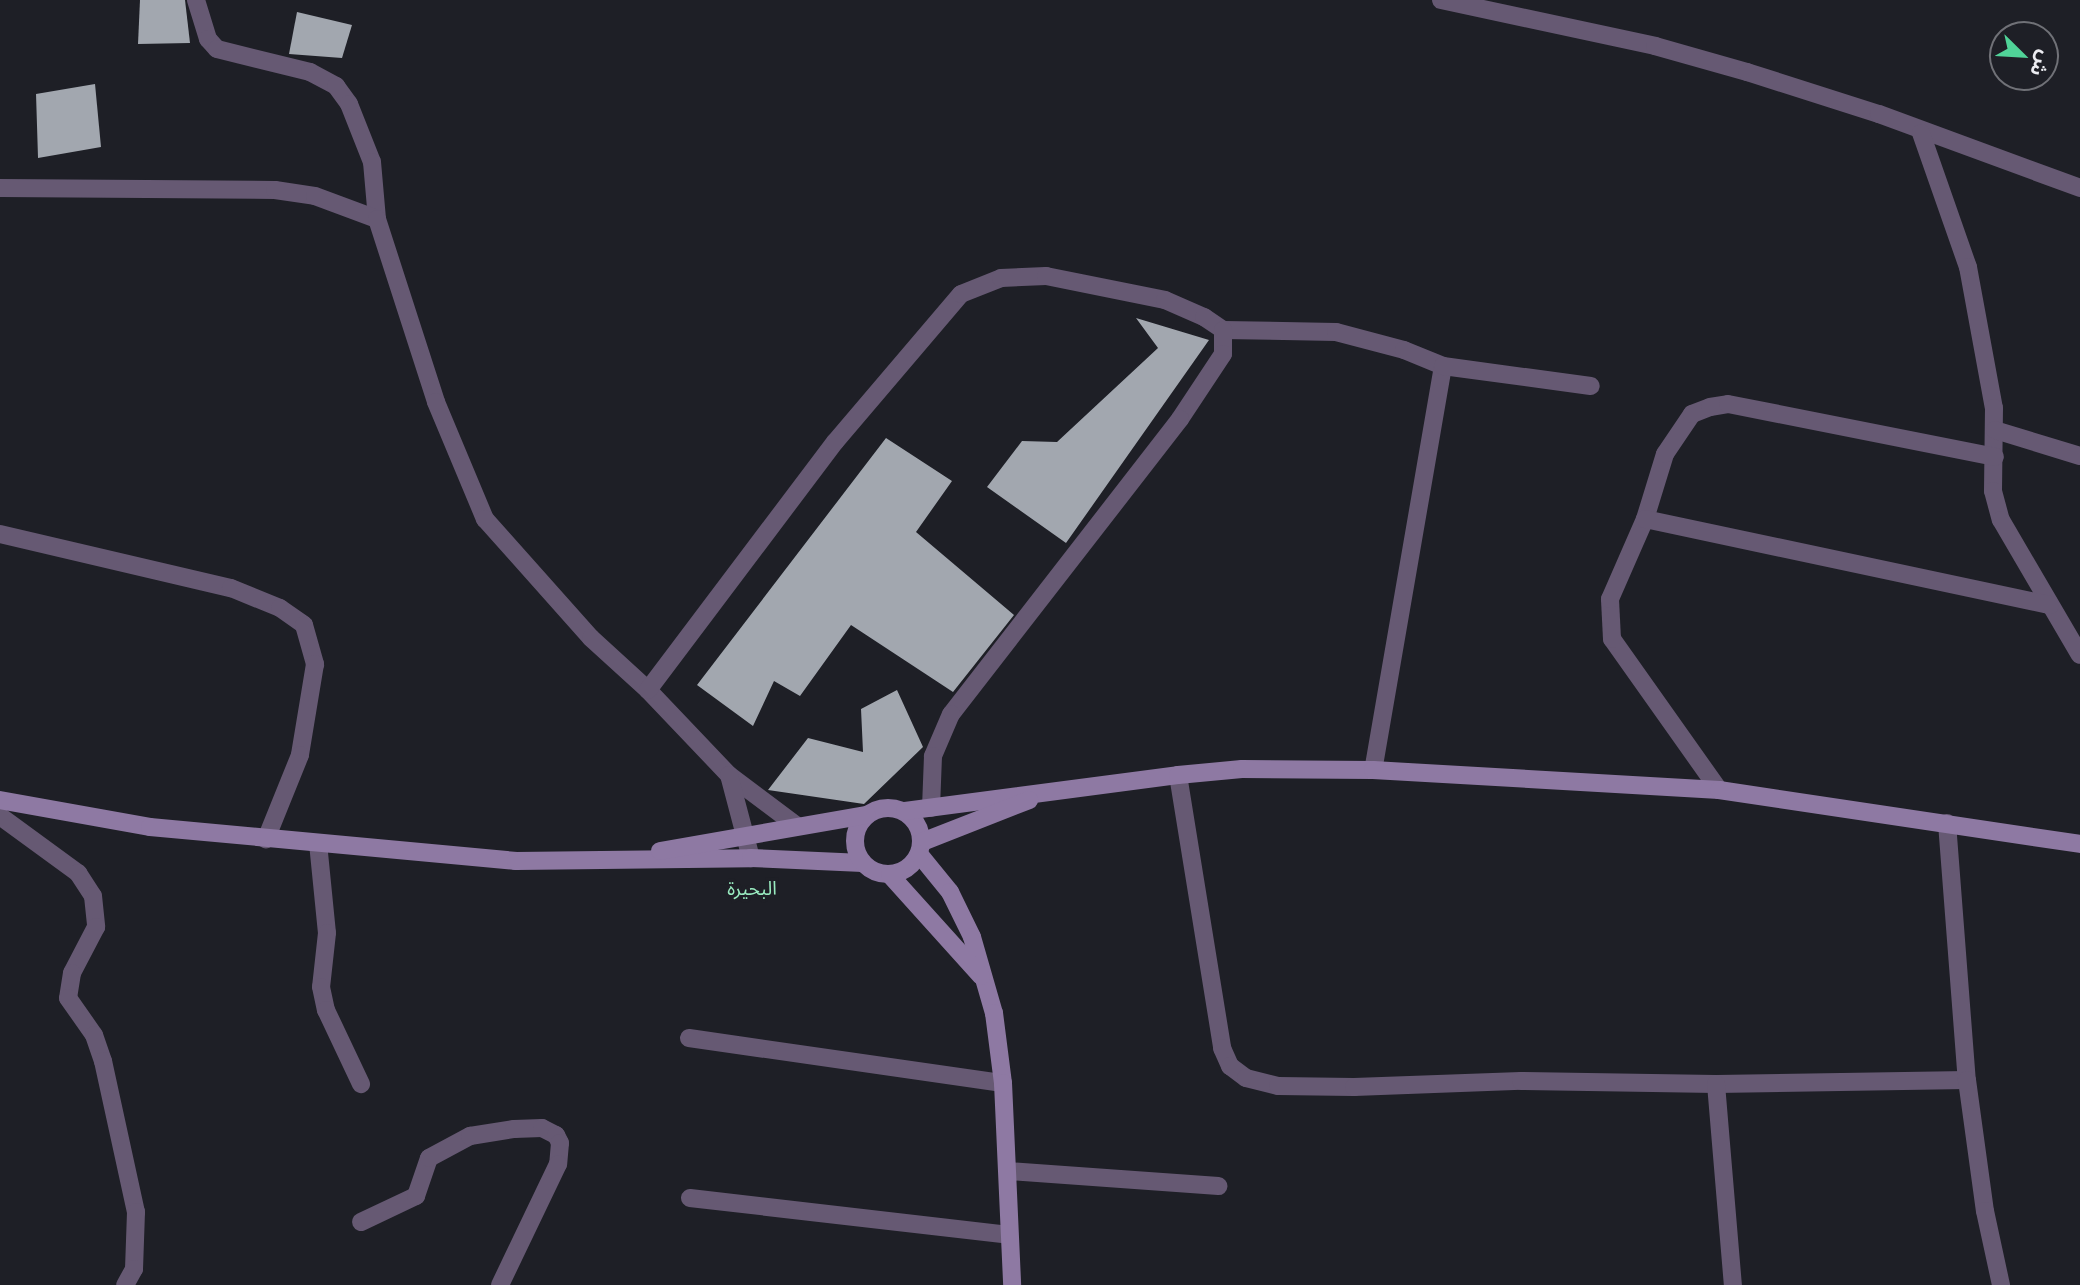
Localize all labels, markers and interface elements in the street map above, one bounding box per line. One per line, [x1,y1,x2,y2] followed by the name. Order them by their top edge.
[1989,21,2059,91] north arrow
[2024,47,2059,81] text: ش
[727,878,777,900] district label: البحيرة

